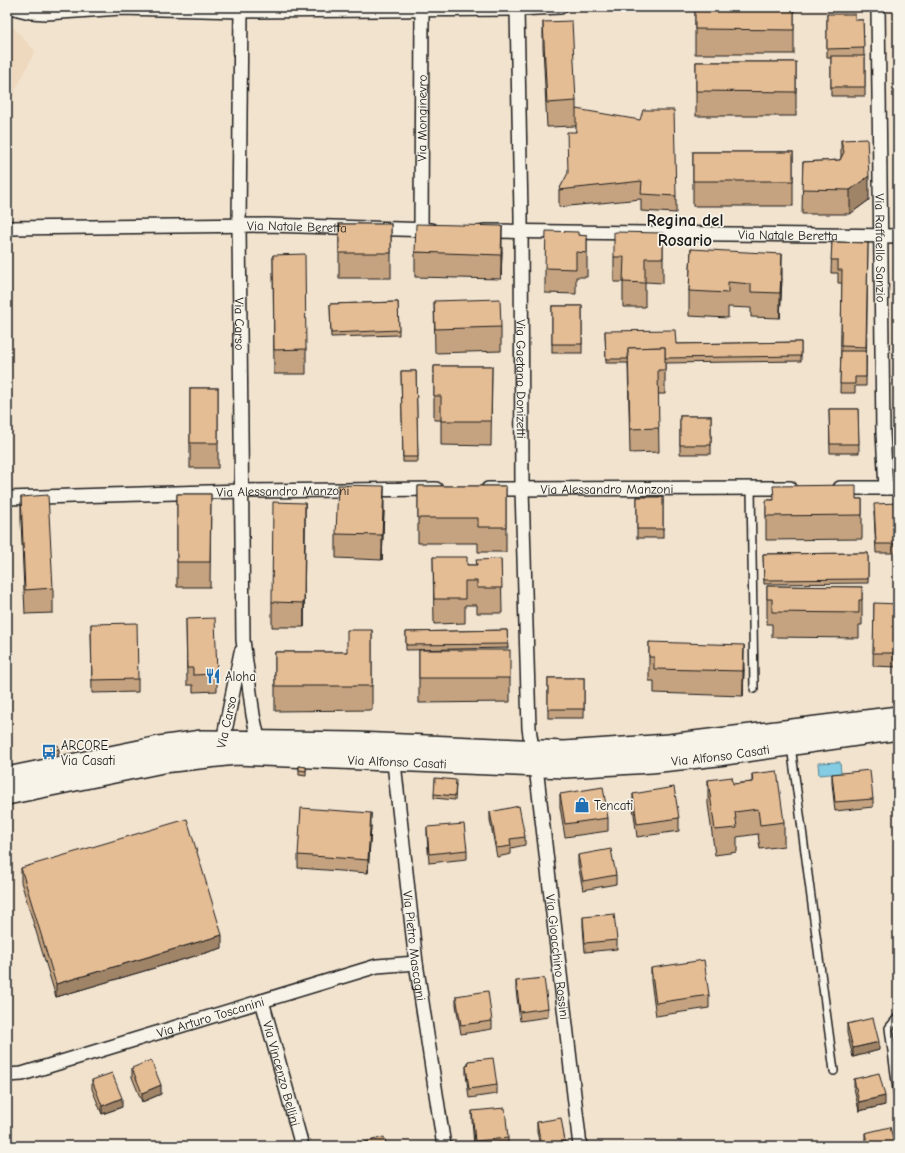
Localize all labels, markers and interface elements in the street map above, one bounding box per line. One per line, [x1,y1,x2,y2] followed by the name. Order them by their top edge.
[414,74,430,161] street label: Via Monginevro
[872,193,888,303] street label: Via Raffaello Sanzio
[647,211,723,250] district label: Regina del Rosario
[247,218,347,235] street label: Via Natale Beretta
[738,227,838,243] street label: Via Natale Beretta
[232,297,247,351] street label: Via Carso
[513,319,529,439] street label: Via Gaetano Donizetti
[541,481,673,497] street label: Via Alessandro Manzoni
[216,483,349,500] street label: Via Alessandro Manzoni
[204,667,222,685] restaurant icon: Aloha
[225,669,256,684] place label: Aloha
[213,694,240,750] street label: Via Carso
[61,738,115,768] place label: ARCORE Via Casati
[671,742,771,769] street label: Via Alfonso Casati
[40,743,58,761] bus stop icon: ARCORE Via Casati
[347,752,447,771] street label: Via Alfonso Casati
[573,796,591,814] shop icon: Tencati
[594,798,633,813] place label: Tencati
[400,890,429,1002] street label: Via Pietro Mascagni
[543,893,572,1020] street label: Via Gioacchino Rossini
[155,994,266,1041] street label: Via Arturo Toscanini
[260,1019,303,1128] street label: Via Vincenzo Bellini

